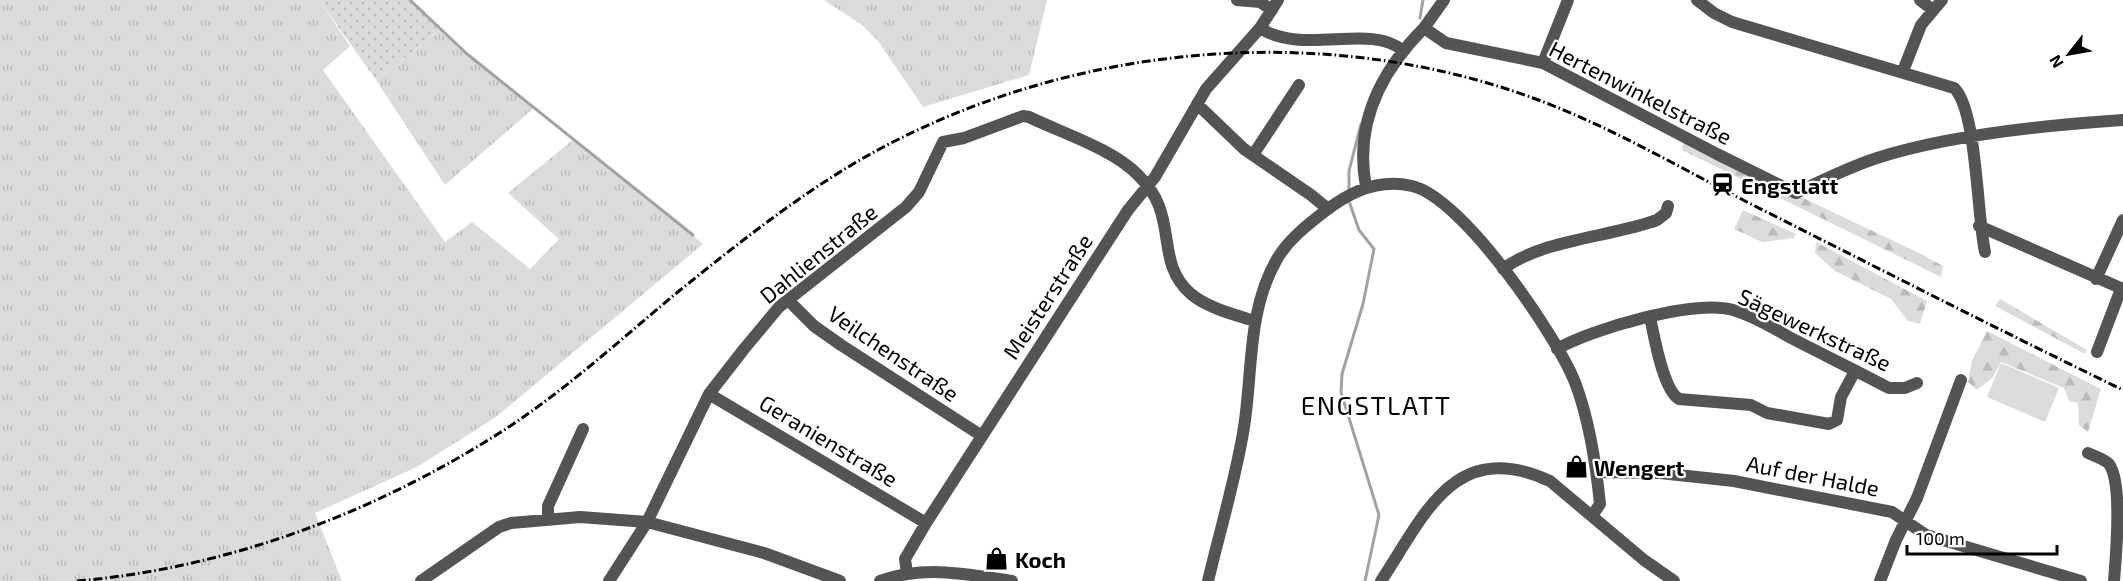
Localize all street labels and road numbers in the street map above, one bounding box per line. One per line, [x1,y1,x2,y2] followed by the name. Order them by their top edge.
[1546,35,1736,149] street label: Hertenwinkelstraße
[754,198,882,308] street label: Dahlienstraße
[997,229,1097,363] street label: Meisterstraße
[1735,282,1895,376] street label: Sägewerkstraße
[824,300,964,406] street label: Veilchenstraße
[755,389,903,491] street label: Geranienstraße
[1745,449,1881,501] street label: Auf der Halde

